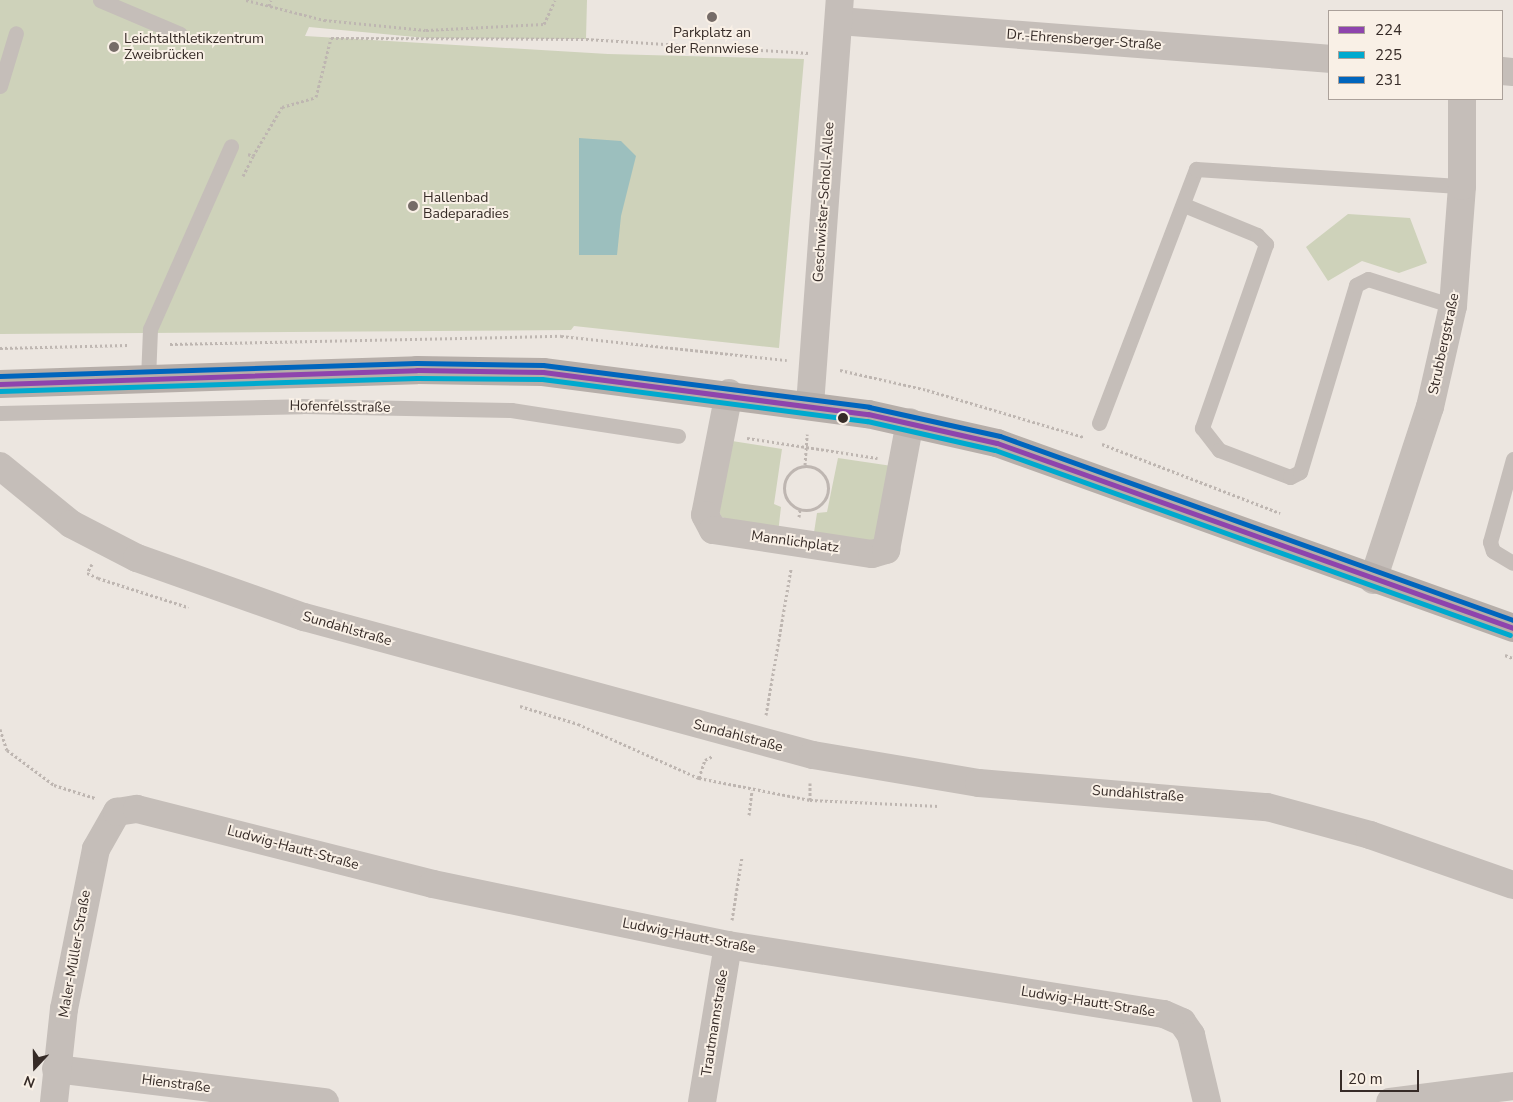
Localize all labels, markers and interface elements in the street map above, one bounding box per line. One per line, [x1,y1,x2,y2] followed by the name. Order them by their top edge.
[1328,10,1503,100] legend
[706,11,718,23] marker: Parkplatz an der Rennwiese
[1375,20,1402,40] text: 224
[665,25,759,58] place label: Parkplatz an der Rennwiese
[1006,26,1162,54] street label: Dr.-Ehrensberger-Straße
[124,31,264,64] place label: Leichtalthletikzentrum Zweibrücken
[108,41,120,53] marker: Leichtalthletikzentrum Zweibrücken
[1375,45,1402,65] text: 225
[1375,70,1402,90] text: 231
[810,121,838,283] street label: Geschwister-Scholl-Allee
[423,190,509,222] place label: Hallenbad Badeparadies
[407,200,419,212] marker: Hallenbad Badeparadies
[1425,292,1463,396] street label: Strubbergstraße
[289,398,391,416] street label: Hofenfelsstraße
[838,413,848,423] unlabelled marker
[750,528,840,556] street label: Mannlichplatz
[300,608,394,650] street label: Sundahlstraße
[691,716,785,756] street label: Sundahlstraße
[1092,782,1184,806] street label: Sundahlstraße
[225,822,361,874] street label: Ludwig-Hautt-Straße
[56,889,94,1019] street label: Maler-Müller-Straße
[621,915,757,957] street label: Ludwig-Hautt-Straße
[698,968,732,1078] street label: Trautmannstraße
[1020,983,1156,1021] street label: Ludwig-Hautt-Straße
[10,1042,60,1092] north arrow
[1343,1060,1422,1092] scale bar
[1348,1069,1383,1089] text: 20 m
[21,1071,38,1092] text: N
[141,1071,211,1097] street label: Hienstraße

